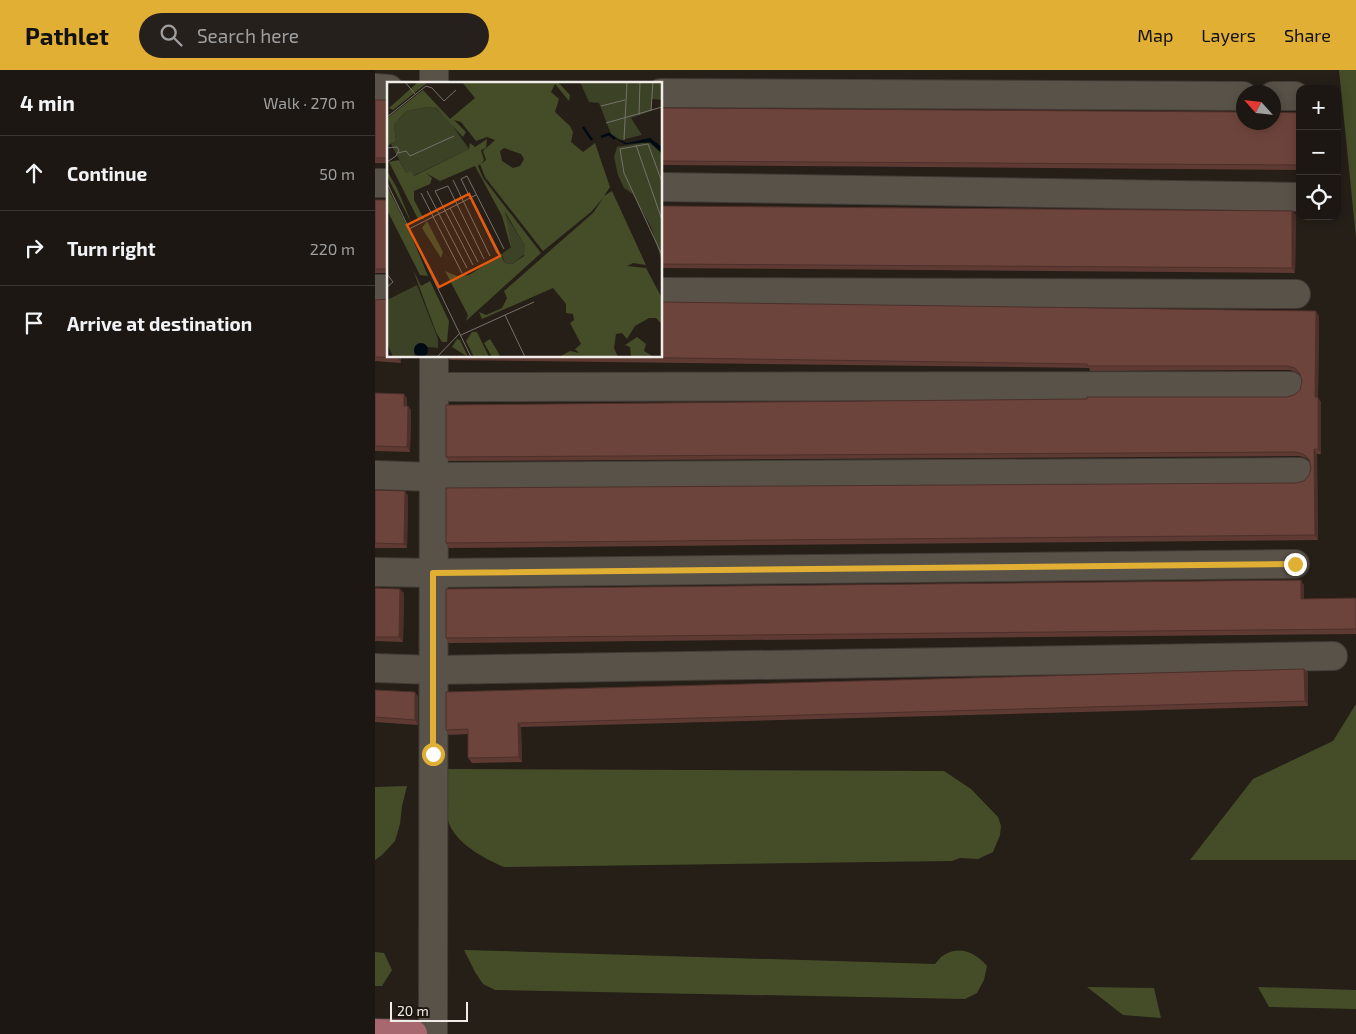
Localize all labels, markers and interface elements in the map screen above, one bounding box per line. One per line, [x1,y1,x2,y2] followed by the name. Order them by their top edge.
[139,13,489,58] search box
[25,21,109,50] text: Pathlet
[157,21,185,49] icon: search
[197,24,299,47] text: Search here
[1137,24,1173,46] text: Map
[1201,24,1256,46] text: Layers
[1284,24,1331,46] text: Share
[387,82,663,358] inset map
[1236,85,1281,130] north arrow
[1296,85,1341,220] map controls
[1296,85,1341,130] button: +
[20,90,75,115] text: 4 min
[263,93,355,112] text: Walk · 270 m
[1296,130,1341,175] button: −
[20,159,48,187] icon: ahead
[67,162,147,185] text: Continue
[319,164,355,183] text: 50 m
[1296,175,1341,220] button: locate
[20,234,48,262] icon: right
[67,237,155,260] text: Turn right
[310,239,355,258] text: 220 m
[20,309,48,337] icon: arrive
[67,312,252,335] text: Arrive at destination
[1284,553,1307,576] route end
[422,743,445,766] route start
[390,999,467,1022] scale bar
[397,1002,429,1019] text: 20 m

